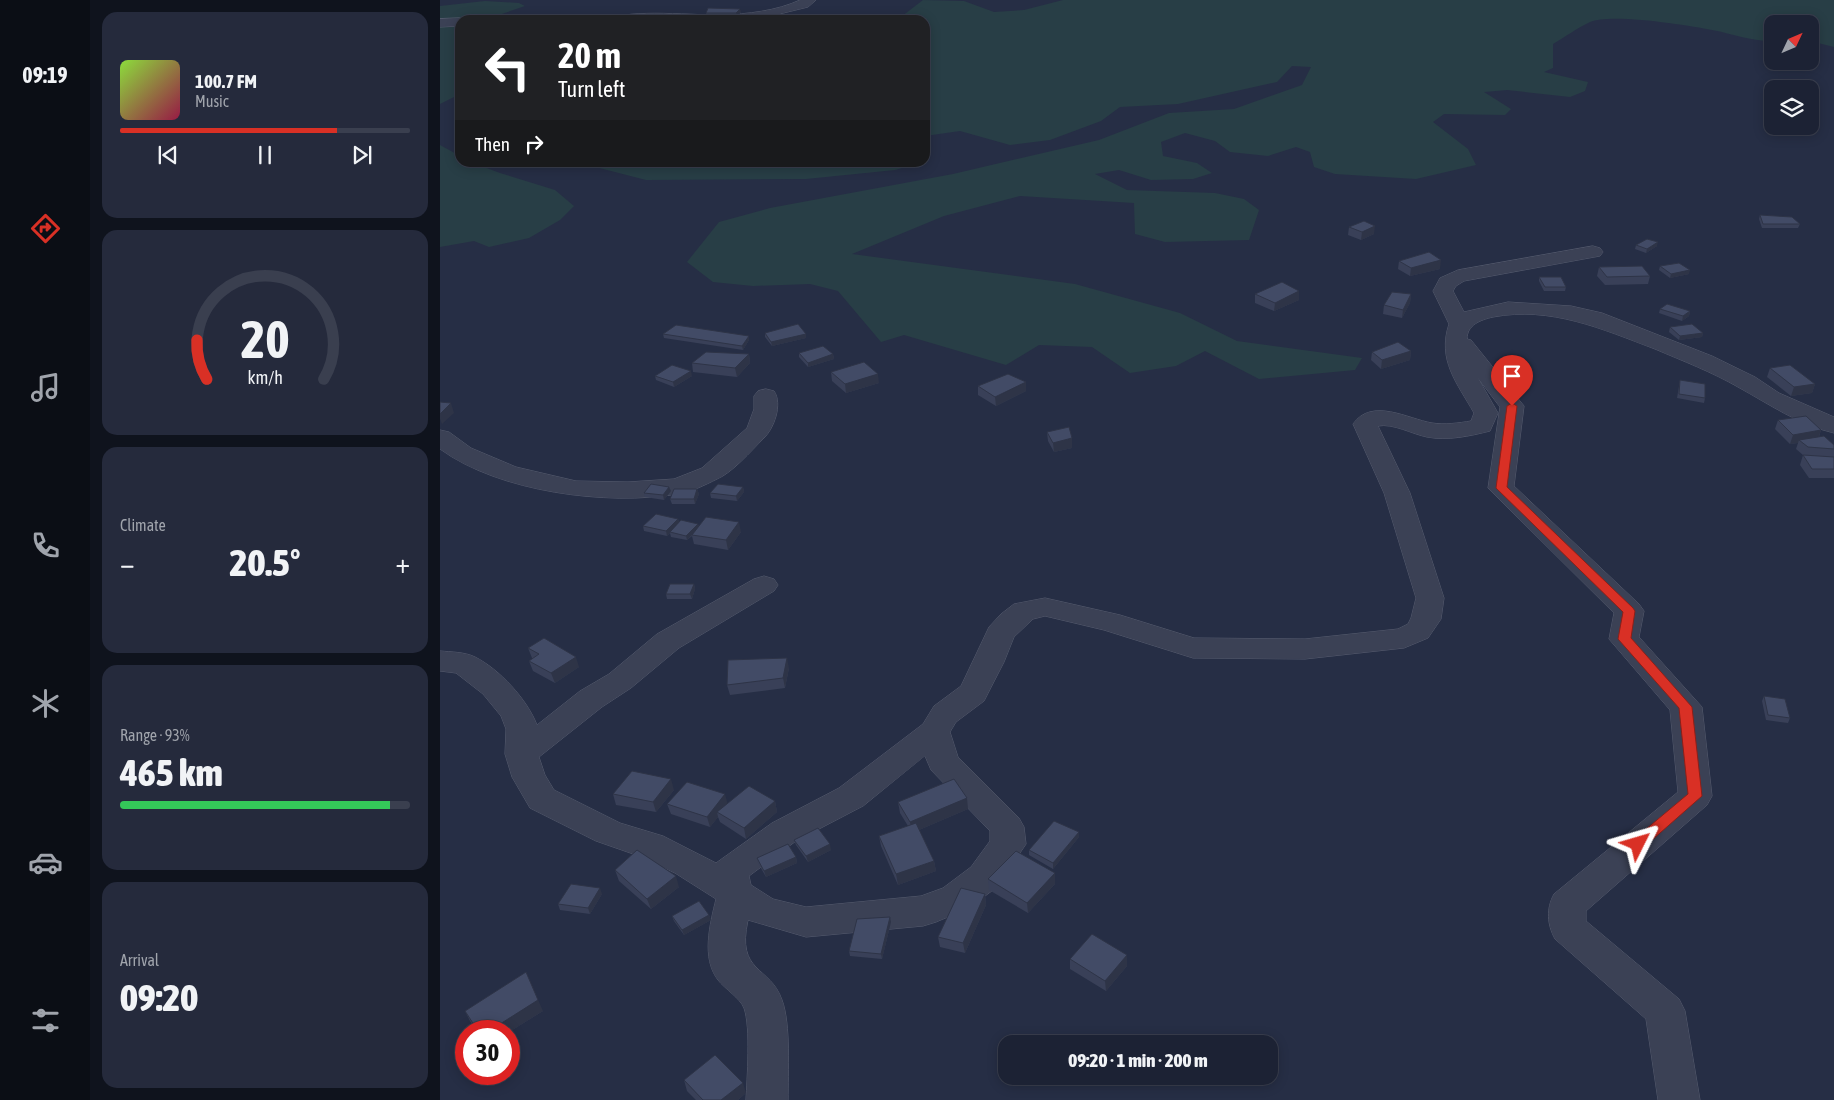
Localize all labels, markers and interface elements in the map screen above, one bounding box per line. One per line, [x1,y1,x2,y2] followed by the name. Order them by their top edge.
[1764,15,1819,70] north arrow
[1764,15,1819,135] map controls
[475,35,540,100] icon: left
[558,35,621,75] text: 20 m
[22,62,68,88] text: 09:19
[195,70,257,92] text: 100.7 FM
[558,76,625,102] text: Turn left
[1764,80,1819,135] button: layers
[195,92,229,110] text: Music
[520,130,548,158] icon: right
[475,133,510,155] text: Then
[154,141,182,169] icon: previous
[251,141,279,169] icon: pause
[348,141,376,169] icon: next
[28,211,63,246] icon: directions
[241,309,289,369] text: 20
[1491,355,1533,406] pin
[1498,362,1526,390] icon: arrive
[247,367,283,388] text: km/h
[28,370,63,405] icon: music
[120,516,166,534] text: Climate
[28,528,63,563] icon: phone
[230,541,300,584] text: 20.5°
[120,547,135,579] text: −
[395,547,410,579] text: +
[28,686,63,721] icon: climate
[120,726,190,744] text: Range · 93%
[120,751,223,794] text: 465 km
[1611,817,1663,869] position arrow
[28,845,63,880] icon: car
[120,951,159,969] text: Arrival
[120,976,198,1019] text: 09:20
[28,1003,63,1038] icon: filters
[455,1020,520,1085] speed limit sign: 30
[1068,1049,1208,1071] text: 09:20 · 1 min · 200 m

